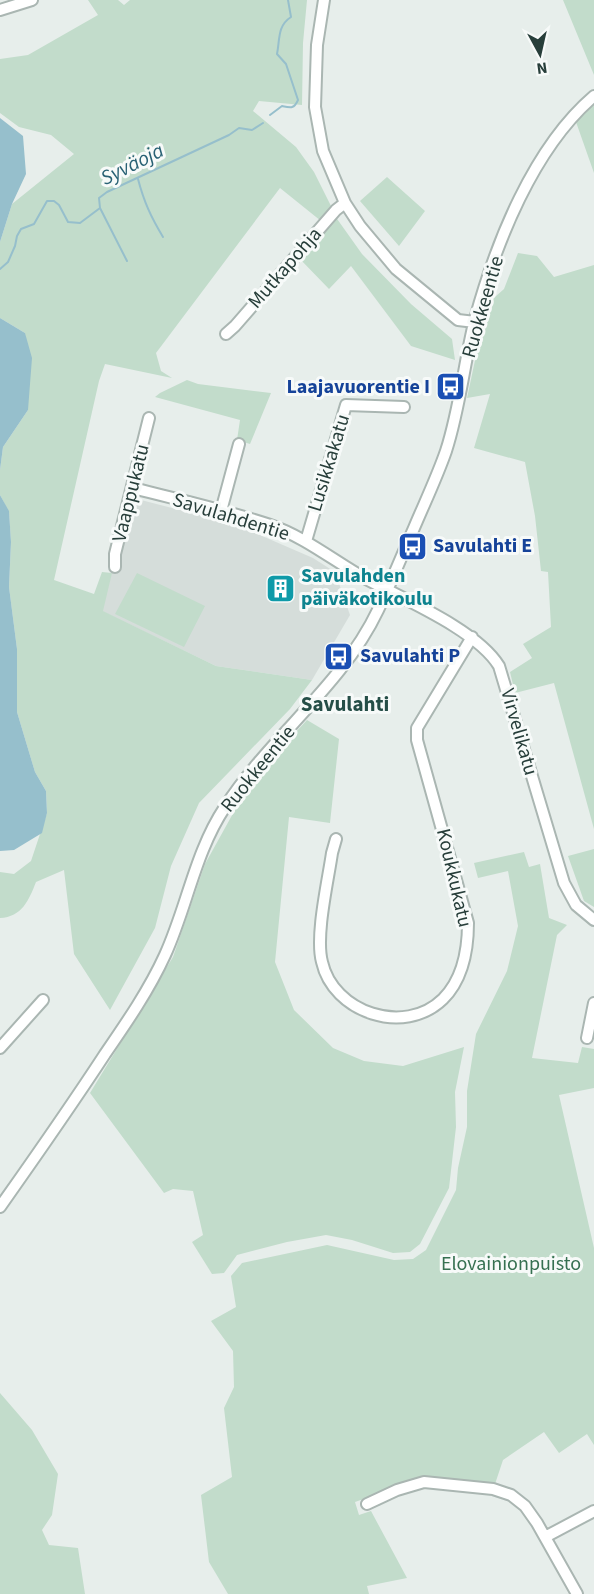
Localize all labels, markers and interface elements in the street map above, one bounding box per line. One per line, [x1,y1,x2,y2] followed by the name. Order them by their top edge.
[510,24,570,84] north arrow
[535,56,549,79] text: N
[95,135,169,193] water label: Syväoja
[242,221,328,315] street label: Mutkapohja
[455,253,511,361] street label: Ruokkeentie
[435,371,467,403] bus stop icon: Laajavuorentie I
[286,373,430,401] place label: Laajavuorentie I
[301,411,357,515] street label: Lusikkakatu
[105,441,157,545] street label: Vaappukatu
[169,486,293,548] street label: Savulahdentie
[396,530,428,562] bus stop icon: Savulahti E
[433,532,532,560] place label: Savulahti E
[301,562,433,613] place label: Savulahden päiväkotikoulu
[264,572,296,604] building icon: Savulahden päiväkotikoulu
[323,640,355,672] bus stop icon: Savulahti P
[360,642,460,670] place label: Savulahti P
[493,685,545,779] street label: Virvelikatu
[301,689,389,719] district label: Savulahti
[214,719,302,819] street label: Ruokkeentie
[429,826,479,930] street label: Koukkukatu
[441,1250,581,1278] park label: Elovainionpuisto

